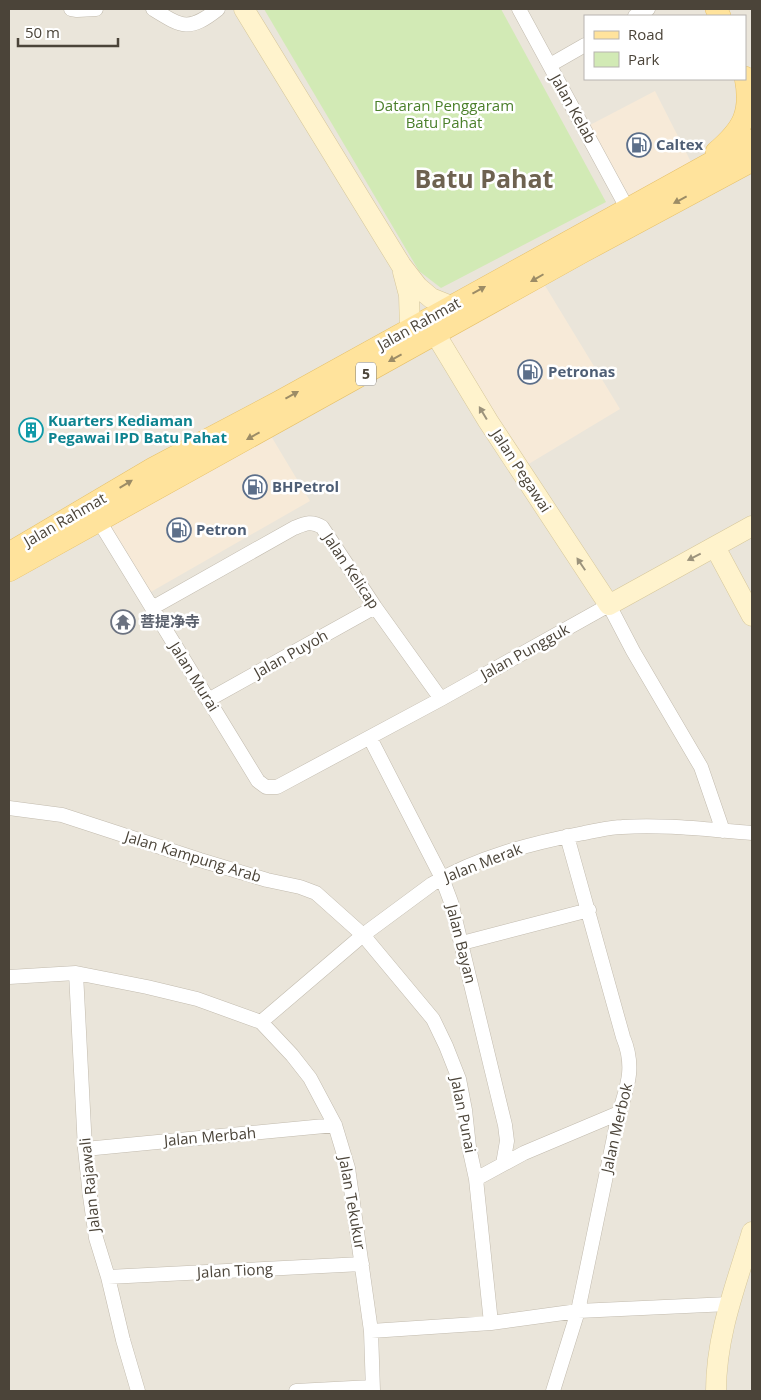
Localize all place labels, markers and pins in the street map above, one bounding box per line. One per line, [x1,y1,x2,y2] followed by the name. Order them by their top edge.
[626,132,652,158] fuel station icon: Caltex
[656,134,704,154] place label: Caltex
[517,359,543,385] fuel station icon: Petronas
[548,361,615,381] place label: Petronas
[48,410,227,447] place label: Kuarters Kediaman Pegawai IPD Batu Pahat
[18,417,44,443] building icon: Kuarters Kediaman Pegawai IPD Batu Pahat
[242,474,268,500] fuel station icon: BHPetrol
[272,476,339,496] place label: BHPetrol
[166,517,192,543] fuel station icon: Petron
[196,519,247,539] place label: Petron
[110,609,136,635] temple icon: 菩提净寺
[140,611,200,631] place label: 菩提净寺

